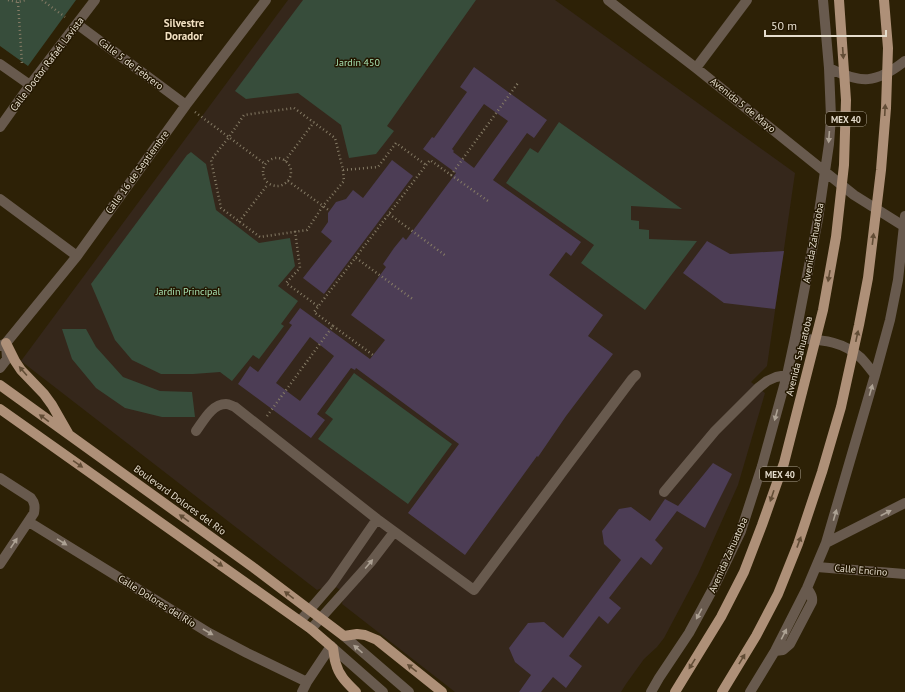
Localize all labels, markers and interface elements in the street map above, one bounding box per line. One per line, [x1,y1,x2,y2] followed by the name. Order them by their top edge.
[765,12,886,38] scale bar
[7,14,87,114] street label: Calle Doctor Rafaél Lavista
[164,16,205,43] district label: Silvestre Dorador
[771,18,797,33] text: 50 m
[96,35,166,93] street label: Calle 5 de Febrero
[840,47,847,59] one-way arrow
[335,56,380,69] park label: Jardín 450
[708,75,778,135] street label: Avenida 5 de Mayo
[882,104,889,116] one-way arrow
[826,112,866,126] road number: MEX 40
[102,128,172,216] street label: Calle 16 de Septiembre
[826,131,833,143] one-way arrow
[800,202,826,284] street label: Avenida Zahuatoba
[870,233,876,245] one-way arrow
[825,270,831,282] one-way arrow
[155,285,220,298] park label: Jardín Principal
[783,315,815,397] street label: Avenida Sahuatoba
[854,330,860,342] one-way arrow
[19,367,28,376] one-way arrow
[868,384,874,396] one-way arrow
[773,409,779,421] one-way arrow
[39,414,49,422] one-way arrow
[72,460,83,468] one-way arrow
[131,462,229,538] street label: Boulevard Dolores del Río
[760,467,800,481] road number: MEX 40
[769,491,775,503] one-way arrow
[832,508,838,521] one-way arrow
[880,510,892,516] one-way arrow
[179,514,189,522] one-way arrow
[706,515,750,595] street label: Avenida Zahuatoba
[796,536,802,548] one-way arrow
[10,538,18,548] one-way arrow
[56,539,68,546] one-way arrow
[365,558,374,569] one-way arrow
[213,559,224,567] one-way arrow
[834,561,888,579] street label: Calle Encino
[116,572,198,630] street label: Calle Dolores del Río
[283,590,294,599] one-way arrow
[696,608,703,620] one-way arrow
[781,628,787,640] one-way arrow
[202,629,214,636] one-way arrow
[353,644,364,653] one-way arrow
[739,653,746,665] one-way arrow
[689,658,696,670] one-way arrow
[406,663,417,672] one-way arrow

